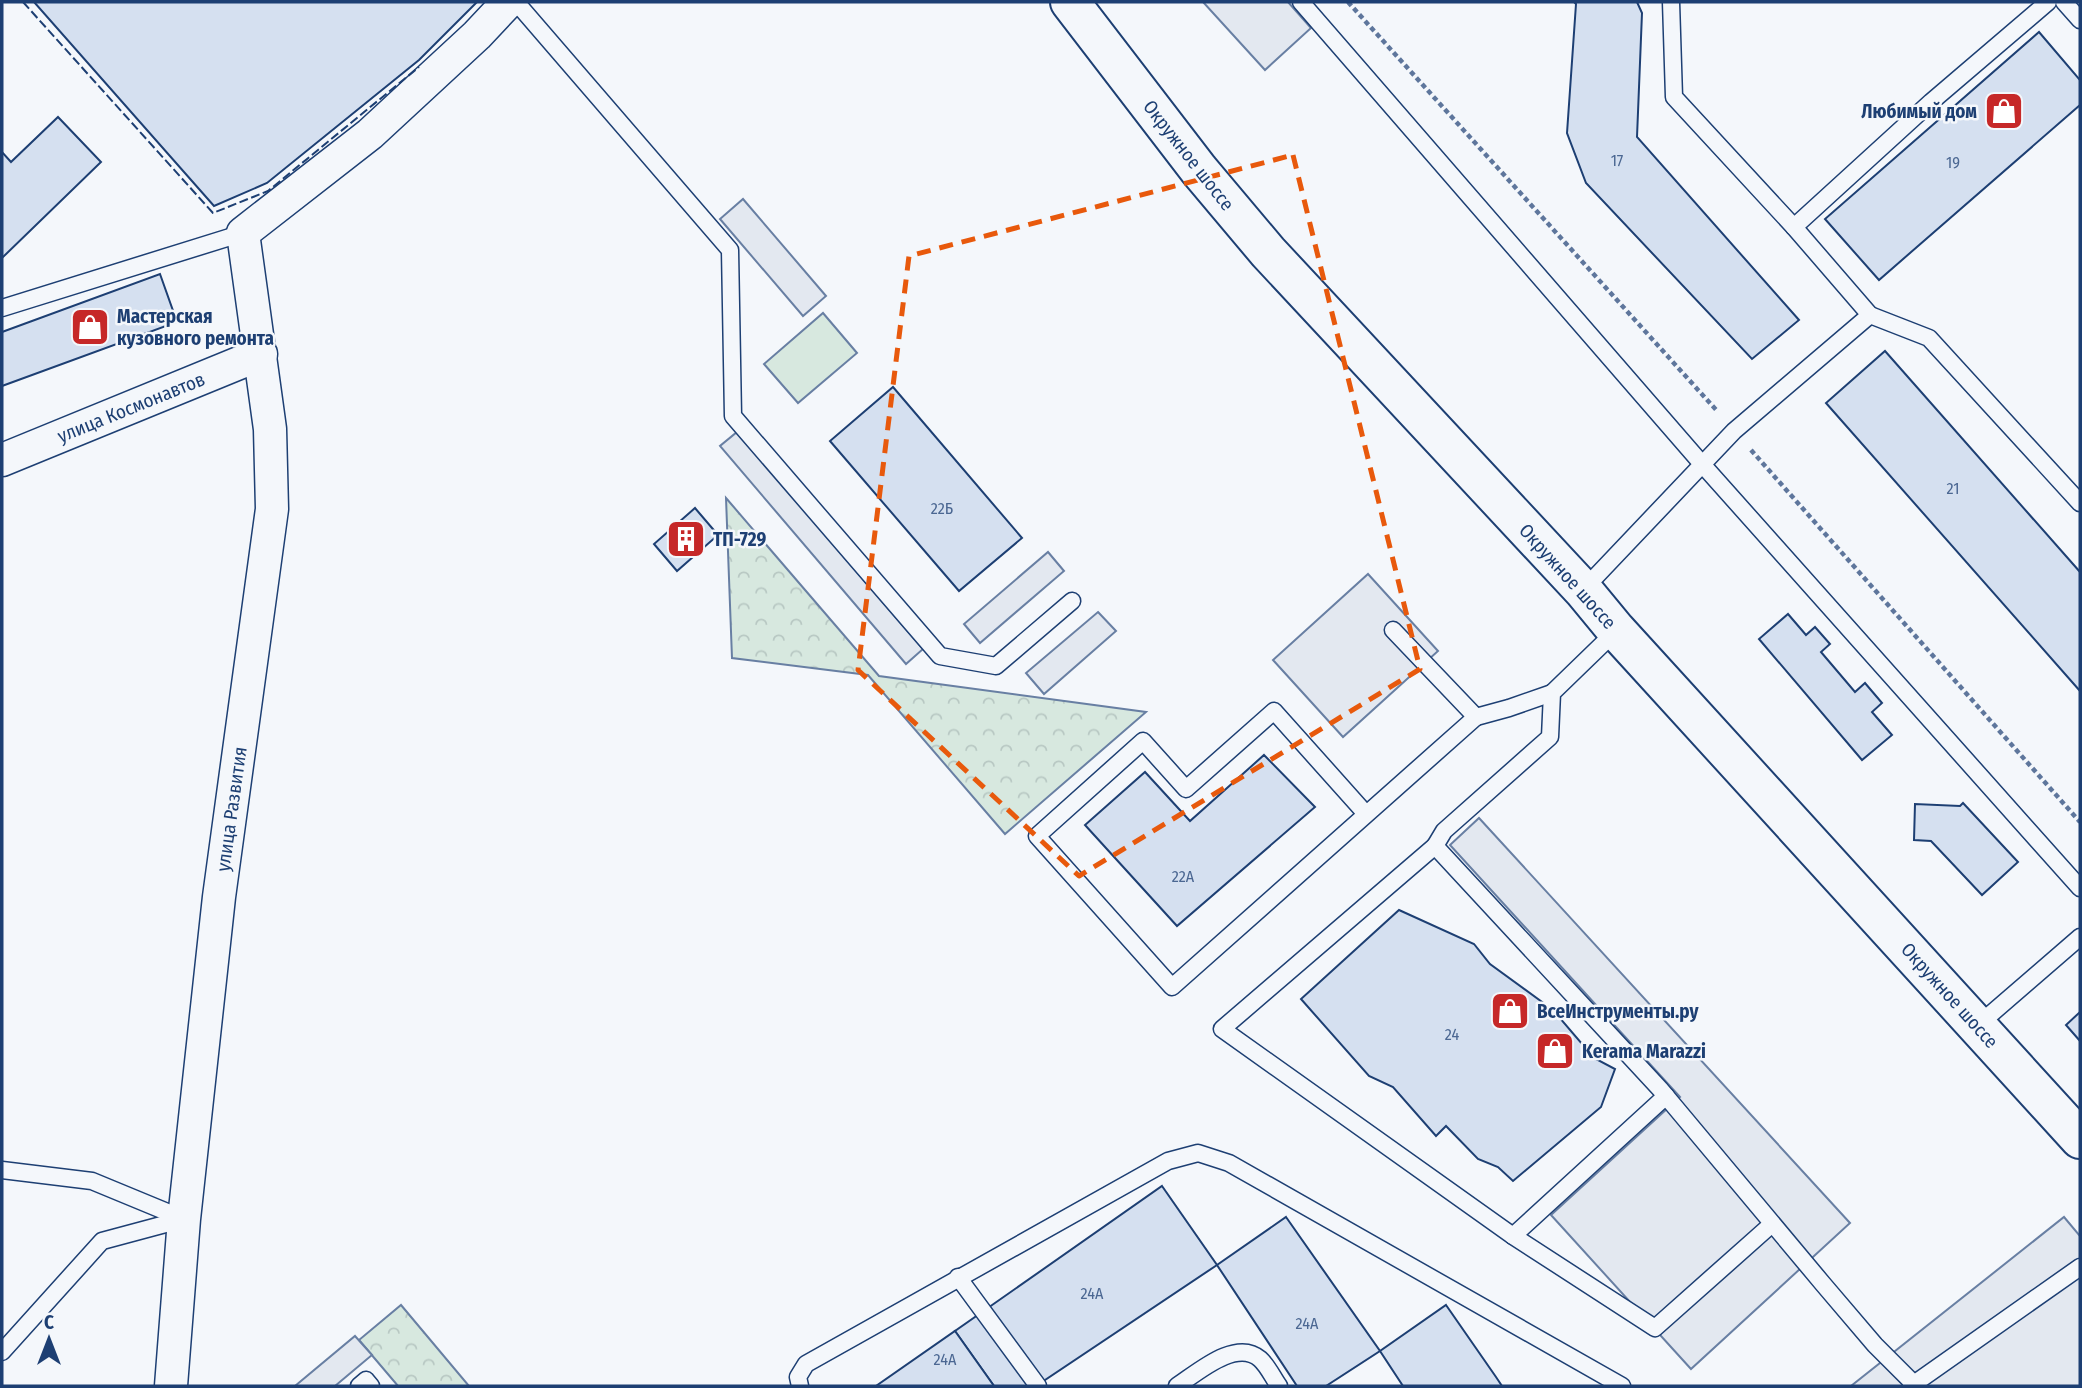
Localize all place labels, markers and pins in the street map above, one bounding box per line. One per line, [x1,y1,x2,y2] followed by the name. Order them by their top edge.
[1983,90,2025,132] shop icon: Любимый дом
[1861,100,1977,123] place label: Любимый дом
[117,305,274,350] place label: Мастерская кузовного ремонта
[69,306,111,348] shop icon: Мастерская кузовного ремонта
[665,518,707,560] building icon: ТП-729
[713,528,766,551] place label: ТП-729
[1489,990,1531,1032] shop icon: ВсеИнструменты.ру
[1537,1000,1699,1023] place label: ВсеИнструменты.ру
[1534,1030,1576,1072] shop icon: Kerama Marazzi
[1582,1040,1706,1063] place label: Kerama Marazzi

